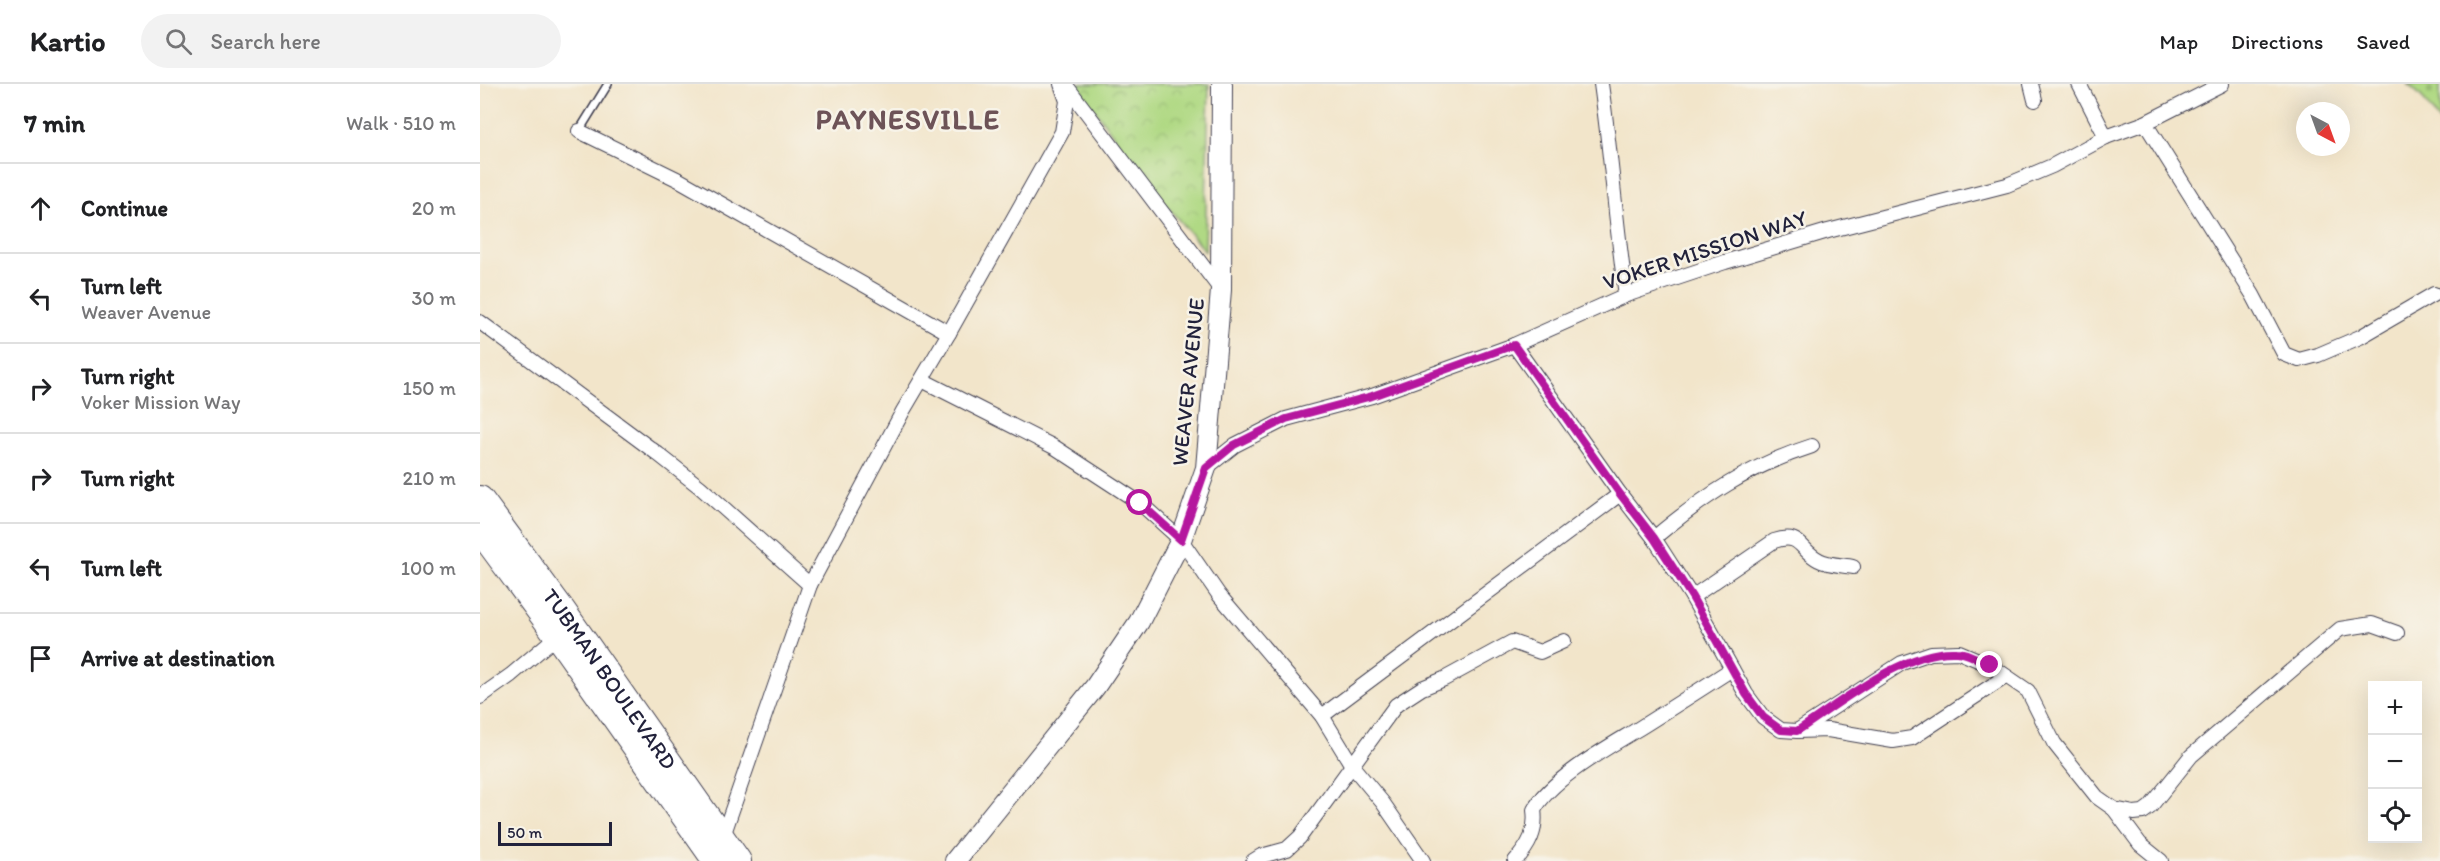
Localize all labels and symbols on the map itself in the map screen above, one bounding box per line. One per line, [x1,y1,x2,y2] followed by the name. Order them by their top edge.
[816,102,1000,136] district label: PAYNESVILLE
[2296,102,2350,156] north arrow
[1600,204,1811,296] street label: VOKER MISSION WAY
[1166,297,1210,467] street label: WEAVER AVENUE
[1126,489,1152,515] route start
[537,583,683,775] street label: TUBMAN BOULEVARD
[1976,651,2002,677] route end
[498,819,612,846] scale bar

